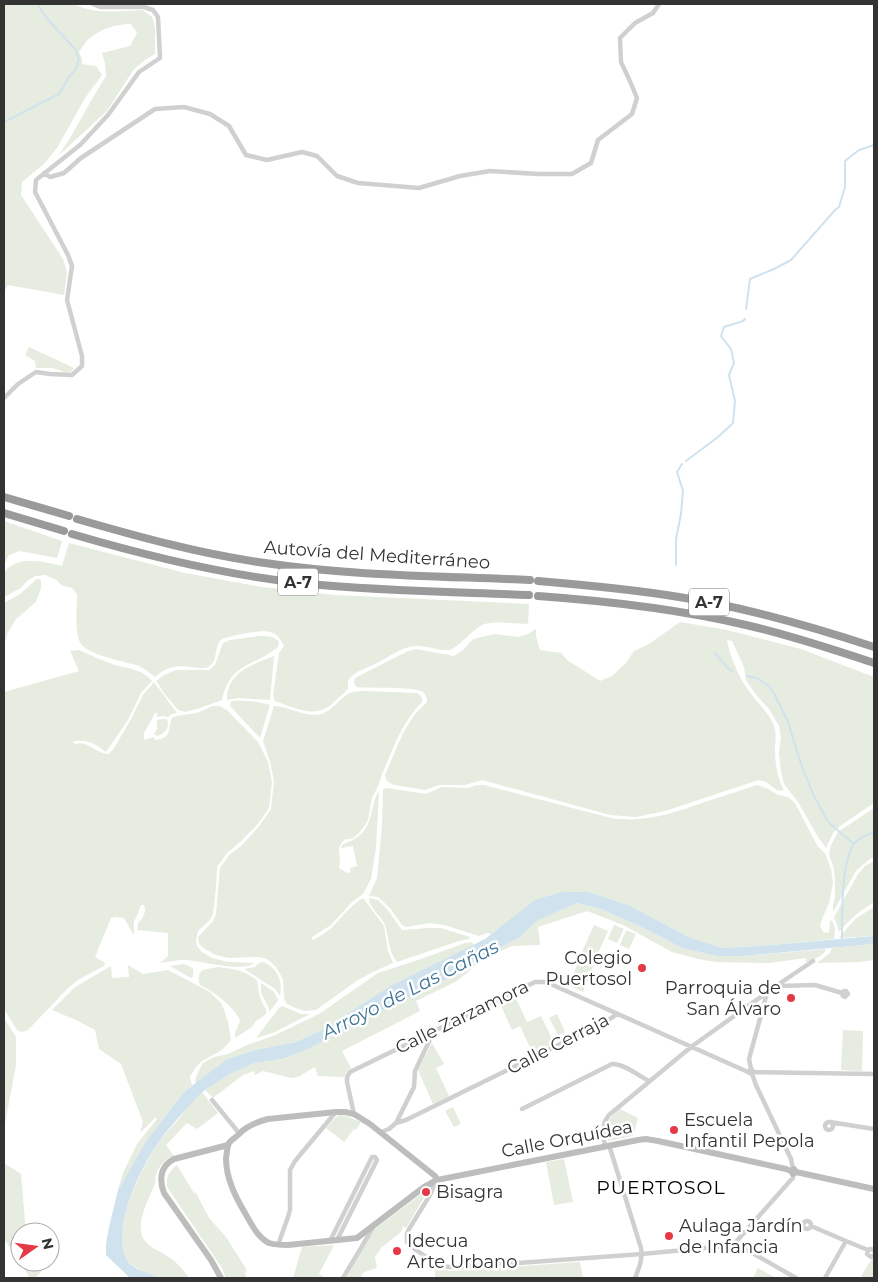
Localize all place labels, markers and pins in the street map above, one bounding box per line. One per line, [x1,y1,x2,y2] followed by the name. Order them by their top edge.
[545,947,632,990] place label: Colegio Puertosol
[636,962,648,974] marker: Colegio Puertosol
[665,977,781,1020] place label: Parroquia de San Álvaro
[785,992,797,1004] marker: Parroquia de San Álvaro
[684,1109,815,1152] place label: Escuela Infantil Pepola
[668,1124,680,1136] marker: Escuela Infantil Pepola
[436,1181,503,1203] place label: Bisagra
[420,1186,432,1198] marker: Bisagra
[679,1215,803,1258] place label: Aulaga Jardín de Infancia
[407,1230,518,1273] place label: Idecua Arte Urbano
[663,1230,675,1242] marker: Aulaga Jardín de Infancia
[391,1245,403,1257] marker: Idecua Arte Urbano

